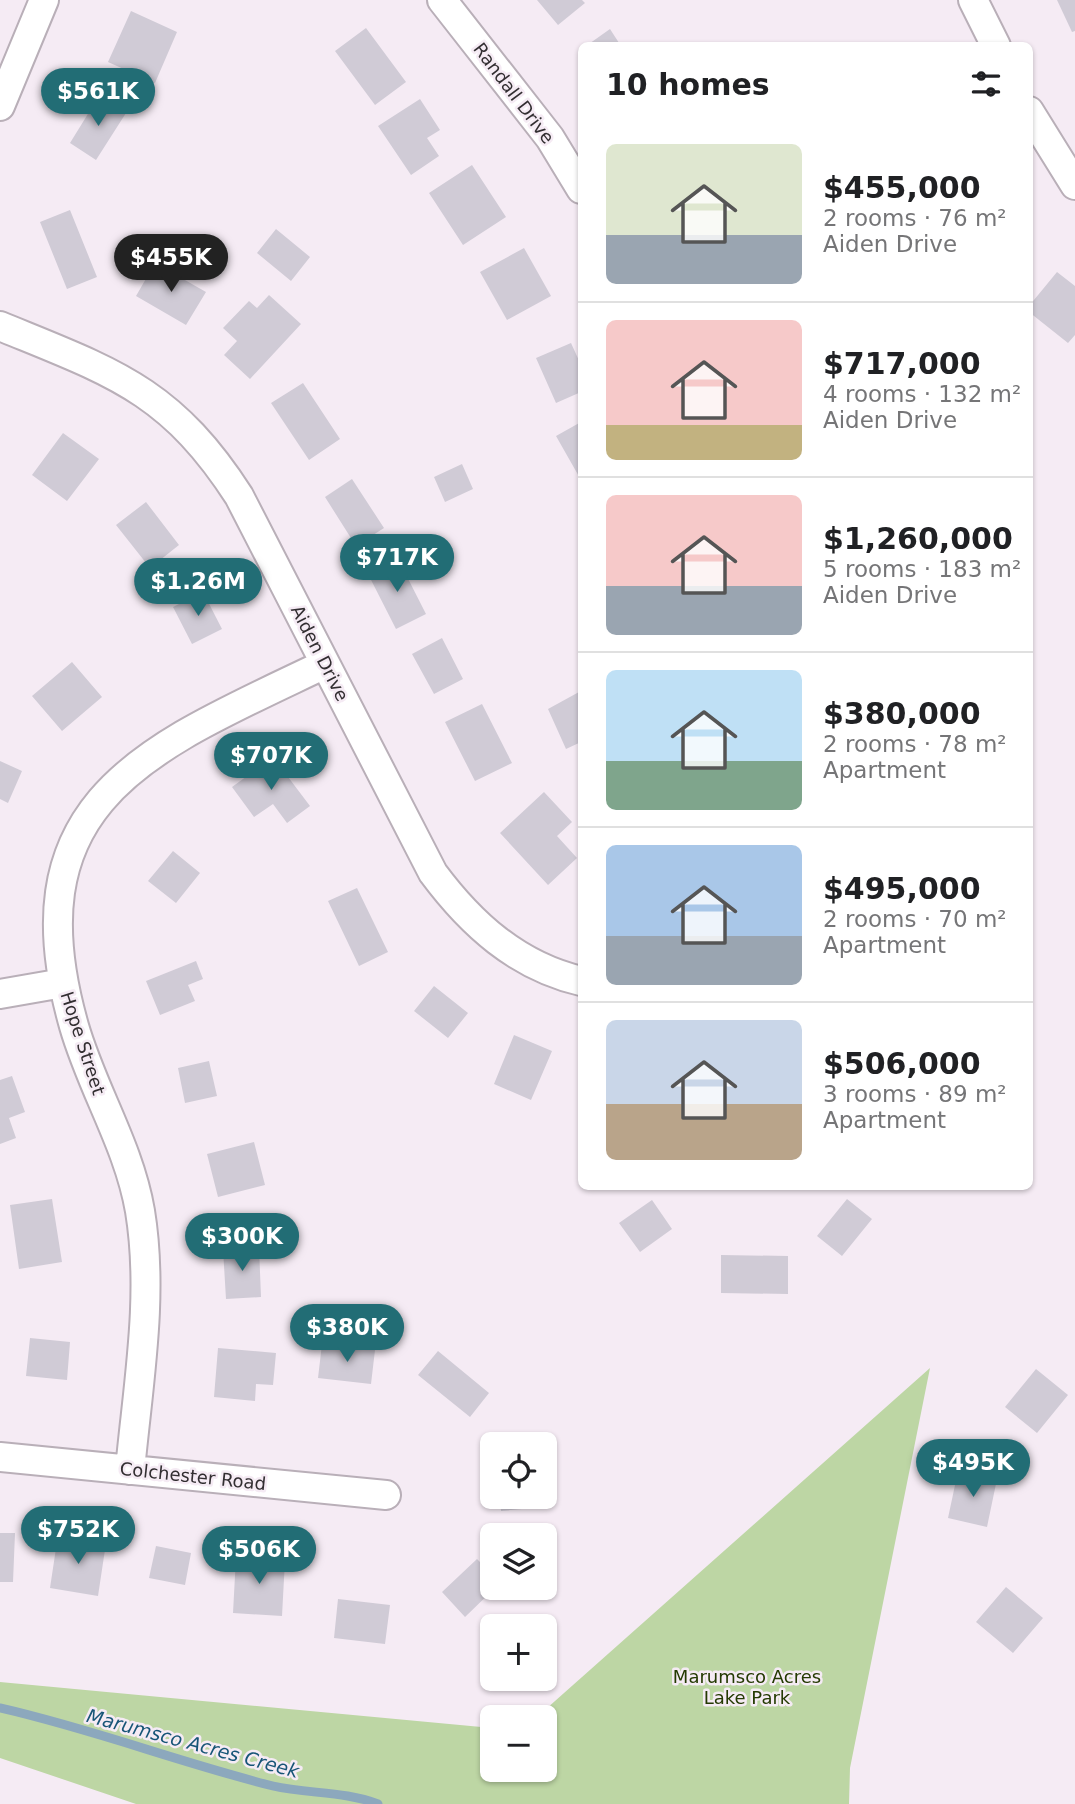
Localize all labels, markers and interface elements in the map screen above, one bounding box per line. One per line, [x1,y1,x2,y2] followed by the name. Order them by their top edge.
[469,38,559,148] street label: Randall Drive
[967,65,1005,103] icon: filters
[606,67,770,102] text: 10 homes
[49,68,147,128] pin: $561K
[57,78,139,104] text: $561K
[823,170,981,205] text: $455,000
[662,172,746,256] icon: home
[823,205,1007,231] text: 2 rooms · 76 m²
[823,231,957,257] text: Aiden Drive
[122,234,220,294] pin: $455K
[130,244,212,270] text: $455K
[823,346,981,381] text: $717,000
[662,348,746,432] icon: home
[823,381,1021,407] text: 4 rooms · 132 m²
[823,407,957,433] text: Aiden Drive
[823,521,1013,556] text: $1,260,000
[662,523,746,607] icon: home
[348,534,446,594] pin: $717K
[356,544,438,570] text: $717K
[823,556,1021,582] text: 5 rooms · 183 m²
[141,558,255,618] pin: $1.26M
[150,568,246,594] text: $1.26M
[823,582,957,608] text: Aiden Drive
[287,601,353,705] street label: Aiden Drive
[823,696,981,731] text: $380,000
[662,698,746,782] icon: home
[823,731,1007,757] text: 2 rooms · 78 m²
[222,732,320,792] pin: $707K
[230,742,312,768] text: $707K
[823,757,946,783] text: Apartment
[823,871,981,906] text: $495,000
[662,873,746,957] icon: home
[823,906,1007,932] text: 2 rooms · 70 m²
[823,932,946,958] text: Apartment
[56,989,110,1097] street label: Hope Street
[823,1046,981,1081] text: $506,000
[662,1048,746,1132] icon: home
[823,1081,1007,1107] text: 3 rooms · 89 m²
[823,1107,946,1133] text: Apartment
[193,1214,291,1273] pin: $300K
[201,1223,283,1249] text: $300K
[298,1304,396,1364] pin: $380K
[306,1314,388,1340] text: $380K
[480,1432,557,1782] map controls
[480,1432,557,1509] button: locate
[924,1440,1022,1499] pin: $495K
[932,1449,1014,1475] text: $495K
[119,1458,267,1494] street label: Colchester Road
[29,1506,127,1566] pin: $752K
[37,1516,119,1542] text: $752K
[480,1523,557,1600] button: layers
[210,1526,308,1586] pin: $506K
[218,1536,300,1562] text: $506K
[480,1614,557,1691] button: +
[673,1666,821,1708] park label: Marumsco Acres Lake Park
[84,1704,302,1782] water label: Marumsco Acres Creek
[480,1705,557,1782] button: −

